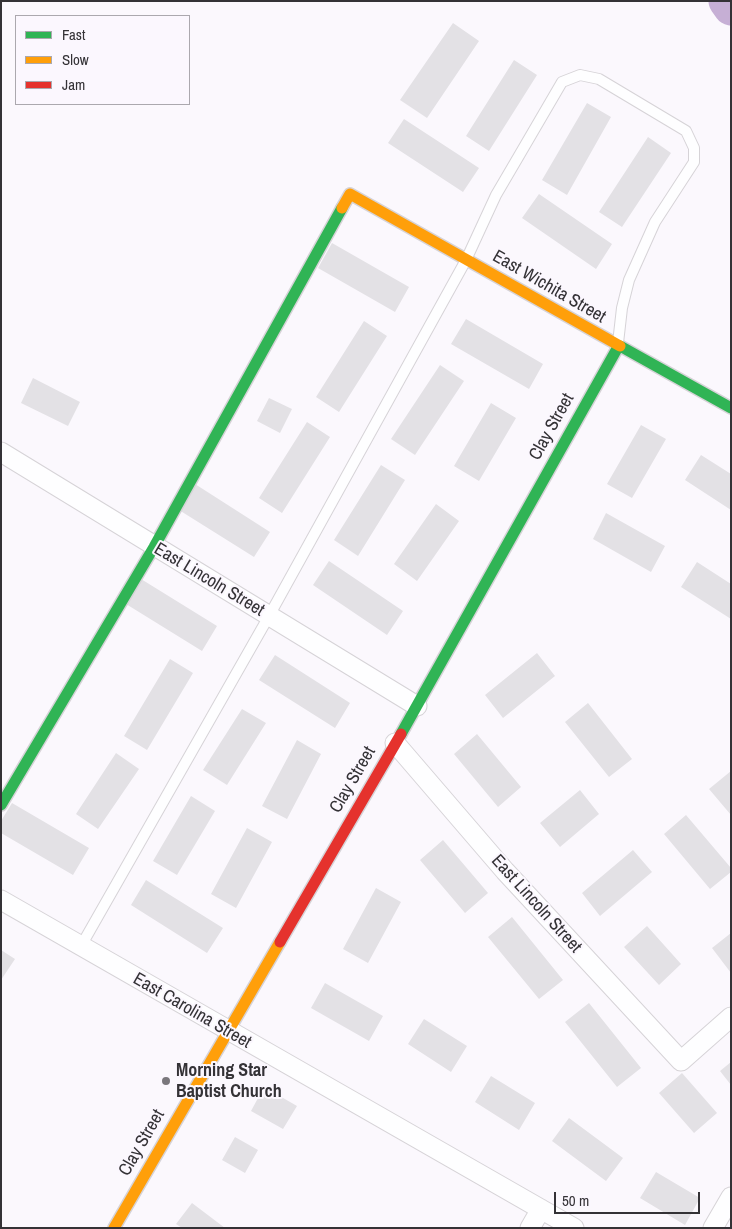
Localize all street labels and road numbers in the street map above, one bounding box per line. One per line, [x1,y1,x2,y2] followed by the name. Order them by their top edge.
[489,246,609,328] street label: East Wichita Street
[525,390,579,464] street label: Clay Street
[150,539,268,621] street label: East Lincoln Street
[325,743,381,817] street label: Clay Street
[486,850,586,958] street label: East Lincoln Street
[129,968,255,1054] street label: East Carolina Street
[114,1106,170,1180] street label: Clay Street

